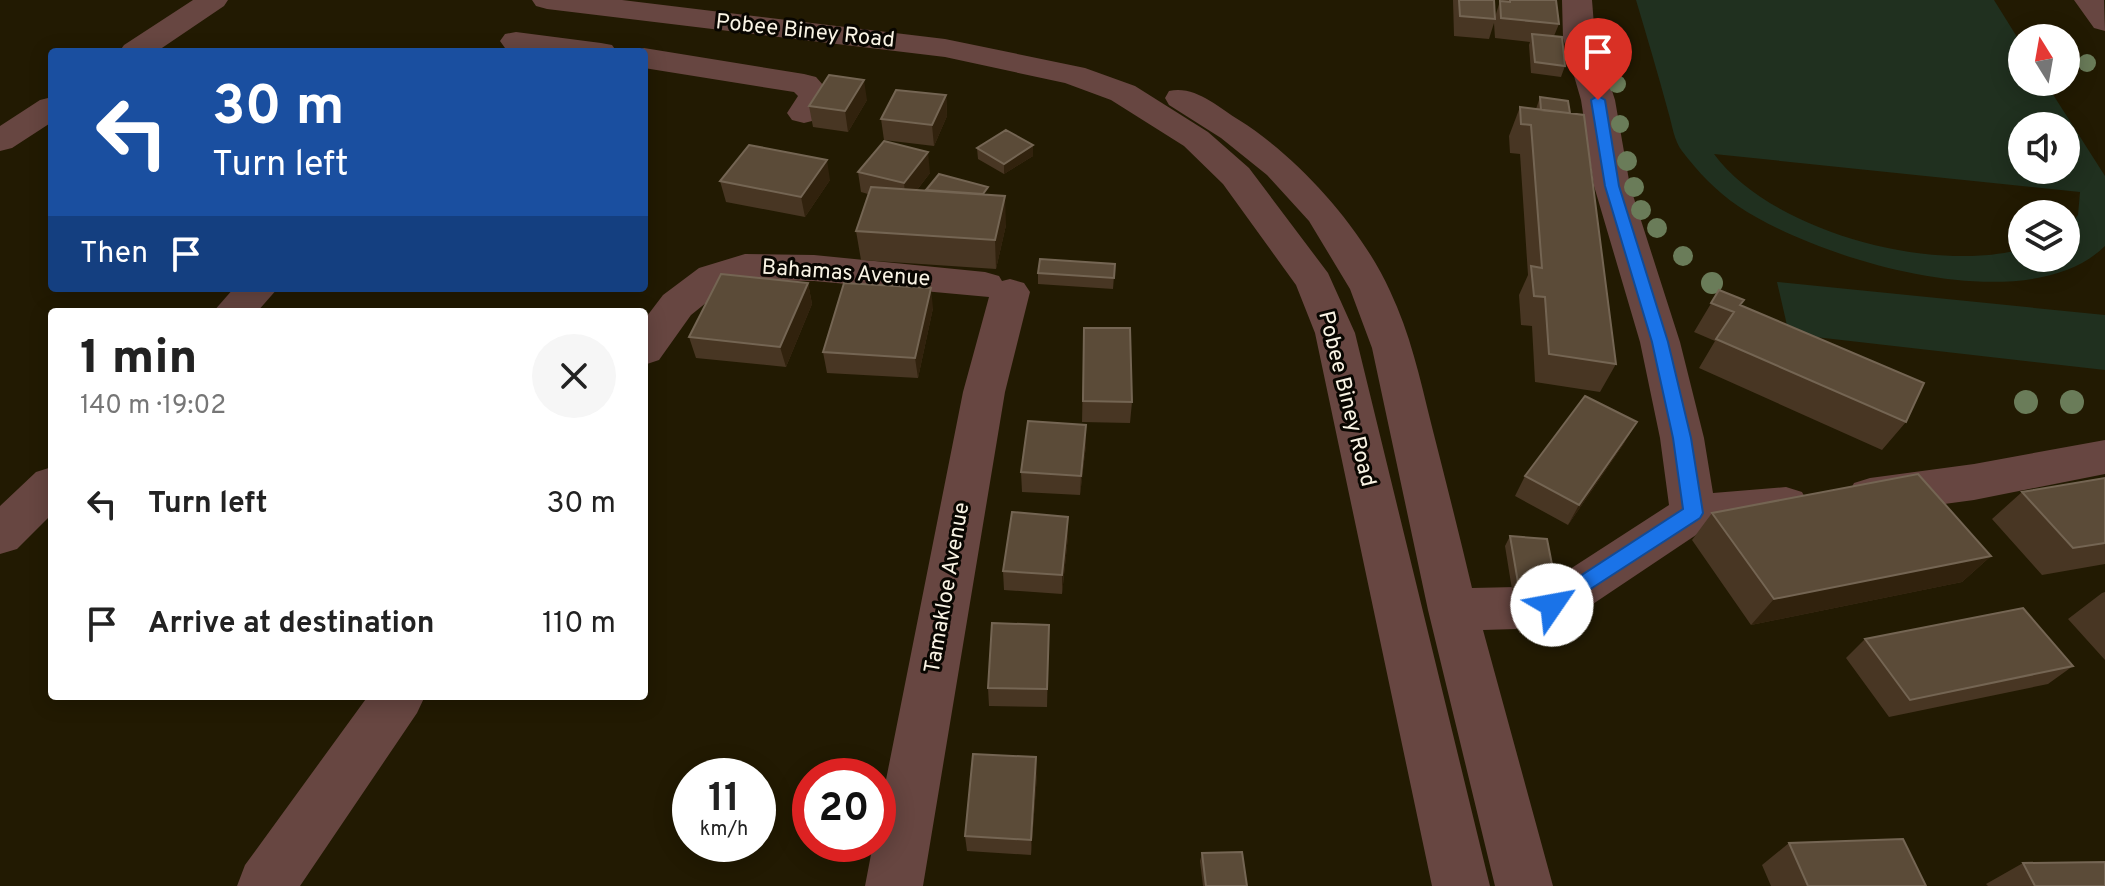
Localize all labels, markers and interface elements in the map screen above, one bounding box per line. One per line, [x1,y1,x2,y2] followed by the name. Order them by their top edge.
[714,9,896,55] street label: Pobee Biney Road
[1564,18,1632,100] pin
[2008,24,2080,96] north arrow
[2008,24,2080,272] map controls
[1576,30,1620,74] icon: arrive
[212,74,345,144] text: 30 m
[80,80,184,184] icon: left
[2008,112,2080,184] button: sound
[212,143,349,189] text: Turn left
[2008,200,2080,272] button: layers
[164,232,208,276] icon: arrive
[80,236,148,273] text: Then
[761,255,931,293] street label: Bahamas Avenue
[1311,308,1381,490] street label: Pobee Biney Road
[80,330,197,390] text: 1 min
[532,334,616,418] button: close
[80,390,226,423] text: 140 m · 19:02
[80,482,124,526] icon: left
[148,486,268,523] text: Turn left
[547,486,616,523] text: 30 m
[920,500,976,676] street label: Tamakloe Avenue
[1510,563,1594,647] position arrow
[80,602,124,646] icon: arrive
[148,606,434,643] text: Arrive at destination
[542,606,616,643] text: 110 m
[792,758,896,862] speed limit sign: 20
[708,775,740,825] text: 11
[700,817,748,843] text: km/h

